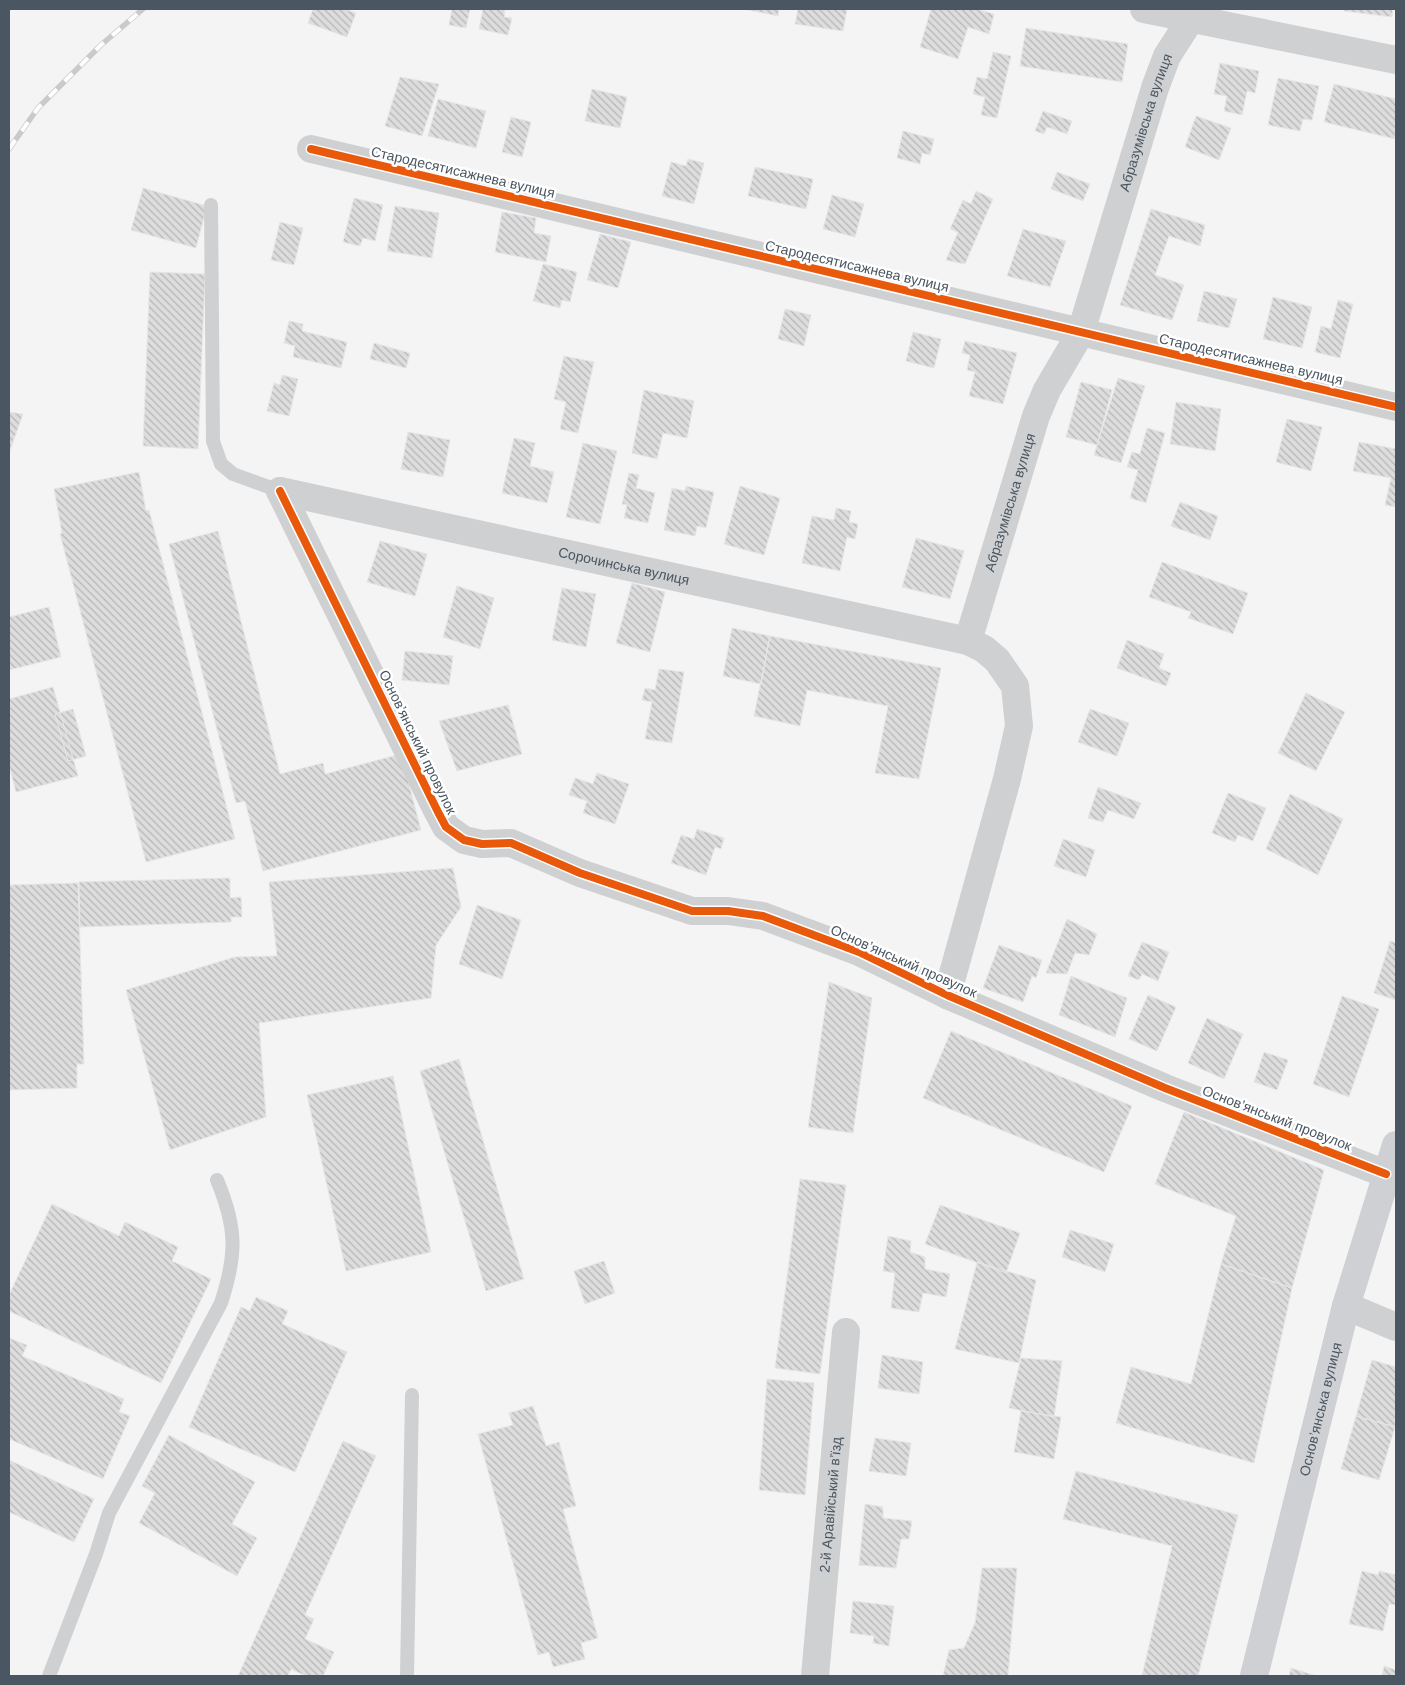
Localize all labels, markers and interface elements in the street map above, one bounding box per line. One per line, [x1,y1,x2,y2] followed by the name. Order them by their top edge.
[1116,51,1175,193] street label: Абразумівська вулиця
[369,143,557,201] street label: Стародесятисажнева вулиця
[763,237,951,295] street label: Стародесятисажнева вулиця
[1157,330,1345,388] street label: Стародесятисажнева вулиця
[981,431,1038,574] street label: Абразумівська вулиця
[557,544,691,588] street label: Сорочинська вулиця
[376,667,460,817] street label: Основ’янський провулок
[828,921,980,1001] street label: Основ’янський провулок
[1200,1082,1355,1154] street label: Основ’янський провулок
[1296,1341,1345,1478] street label: Основ’янська вулиця
[816,1436,845,1573] street label: 2-й Аравійський в’їзд

